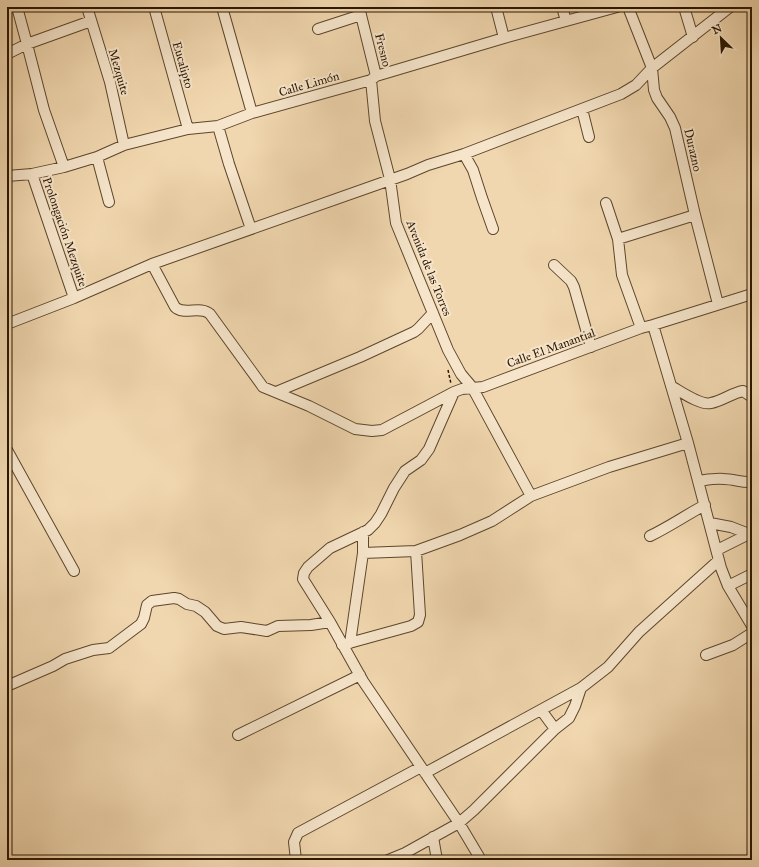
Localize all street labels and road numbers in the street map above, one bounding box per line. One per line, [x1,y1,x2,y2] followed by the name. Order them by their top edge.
[372,32,394,68] street label: Fresno
[170,40,196,90] street label: Eucalipto
[105,47,132,97] street label: Mezquite
[277,69,341,99] street label: Calle Limón
[681,127,705,173] street label: Durazno
[39,175,90,289] street label: Prolongación Mezquite
[403,217,455,318] street label: Avenida de las Torres
[505,325,598,370] street label: Calle El Manantial

